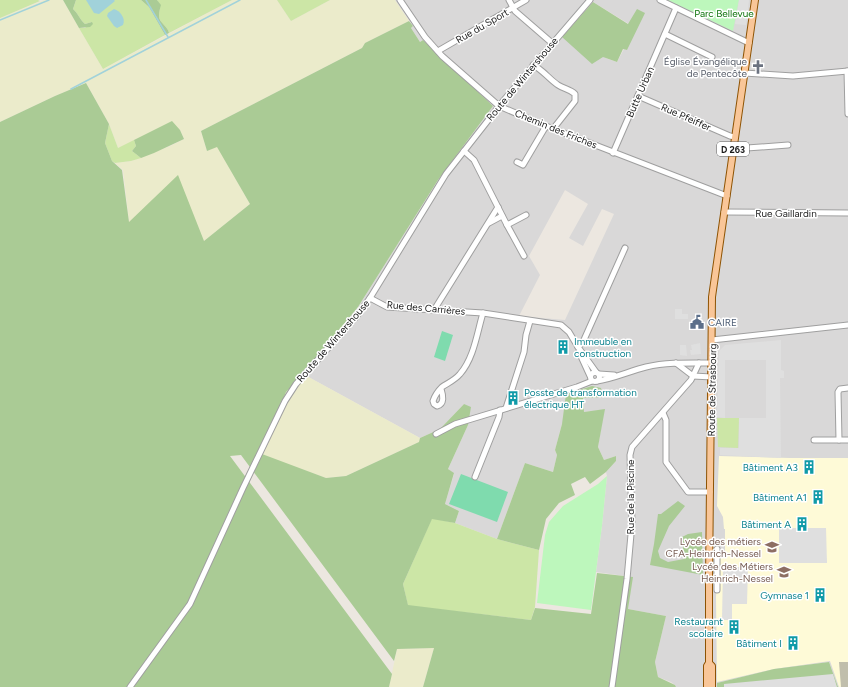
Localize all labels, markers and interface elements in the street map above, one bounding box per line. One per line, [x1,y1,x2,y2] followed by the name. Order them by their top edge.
[453,6,511,46] street label: Rue du Sport
[694,7,754,20] park label: Parc Bellevue
[483,34,561,123] street label: Route de Wintershouse
[664,55,748,80] place label: Église Évangélique de Pentecôte
[750,59,766,75] church icon: Église Évangélique de Pentecôte
[623,64,657,119] street label: Butte Urban
[659,100,714,134] street label: Rue Pfeiffer
[513,107,599,152] street label: Chemin des Friches
[717,142,749,156] road number: D 263
[755,207,817,220] street label: Rue Gaillardin
[294,297,373,385] street label: Route de Wintershouse
[386,298,466,318] street label: Rue des Carrières
[689,314,705,330] public building icon: CAIRE
[708,316,737,329] place label: CAIRE
[574,335,632,360] place label: Immeuble en construction
[555,339,571,355] building icon: Immeuble en construction
[705,343,719,436] street label: Route de Strasbourg
[524,386,637,411] place label: Posste de transformation électrique HT
[505,390,521,406] building icon: Posste de transformation électrique HT
[624,459,637,534] street label: Rue de la Piscine
[801,459,817,475] building icon: Bâtiment A3
[743,461,798,474] place label: Bâtiment A3
[810,489,826,505] building icon: Bâtiment A1
[753,491,807,504] place label: Bâtiment A1
[794,516,810,532] building icon: Bâtiment A
[741,518,791,531] place label: Bâtiment A
[666,535,761,560] place label: Lycée des métiers CFA-Heinrich-Nessel
[764,539,780,555] school or university icon: Lycée des métiers CFA-Heinrich-Nessel
[692,560,773,585] place label: Lycée des Métiers Heinrich-Nessel
[776,564,792,580] school or university icon: Lycée des Métiers Heinrich-Nessel
[812,587,828,603] building icon: Gymnase 1
[760,589,809,602] place label: Gymnase 1
[674,615,724,640] place label: Restaurant scolaire
[726,619,742,635] building icon: Restaurant scolaire
[785,635,801,651] building icon: Bâtiment I
[736,637,782,650] place label: Bâtiment I

